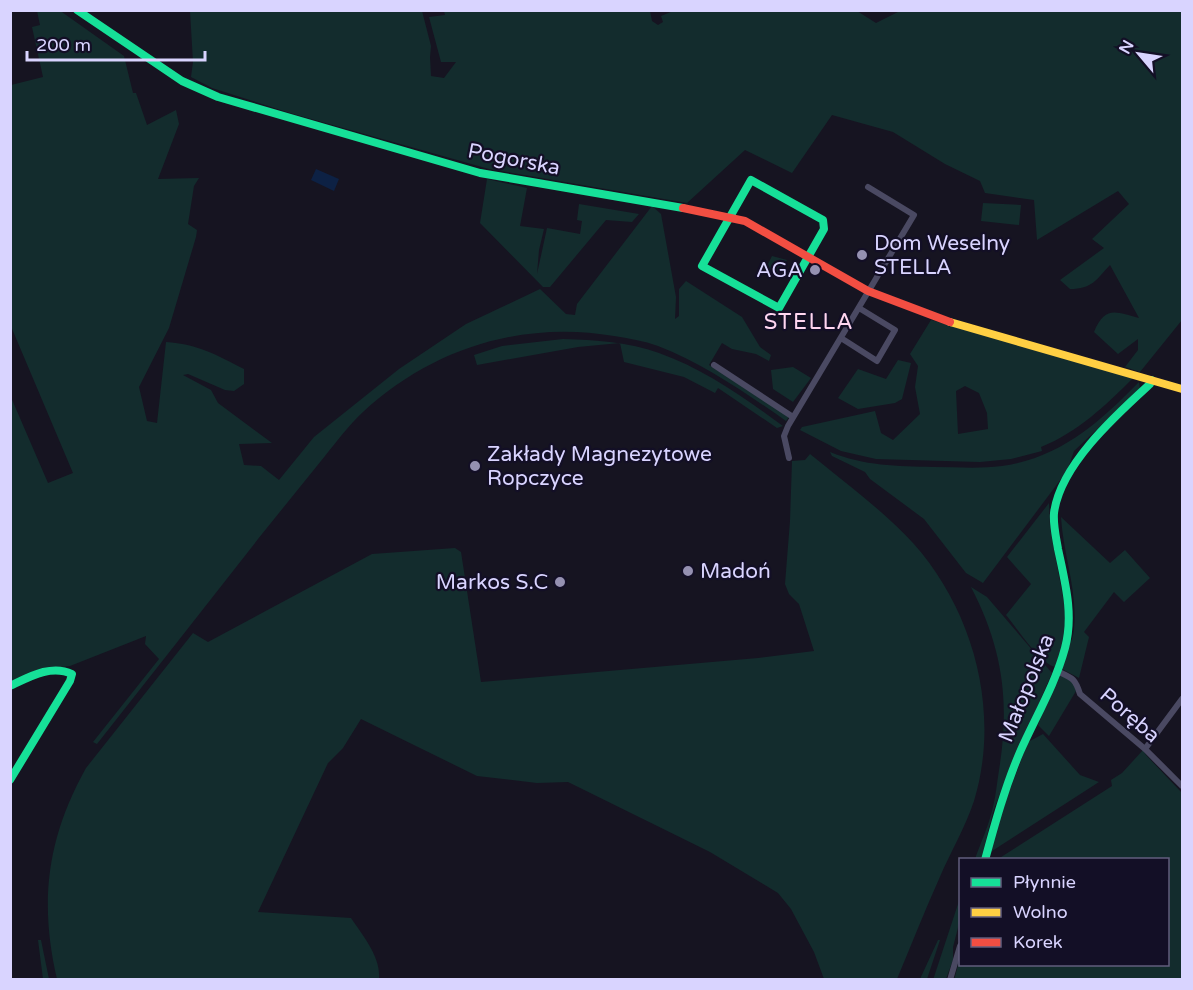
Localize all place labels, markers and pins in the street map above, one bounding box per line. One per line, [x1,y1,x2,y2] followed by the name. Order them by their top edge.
[874,231,1010,280] place label: Dom Weselny STELLA
[855,248,869,262] marker: Dom Weselny STELLA
[756,258,803,283] place label: AGA
[808,263,822,277] marker: AGA
[487,442,712,491] place label: Zakłady Magnezytowe Ropczyce
[468,459,482,473] marker: Zakłady Magnezytowe Ropczyce
[700,559,771,584] place label: Madoń
[681,564,695,578] marker: Madoń
[436,570,548,595] place label: Markos S.C
[553,575,567,589] marker: Markos S.C

